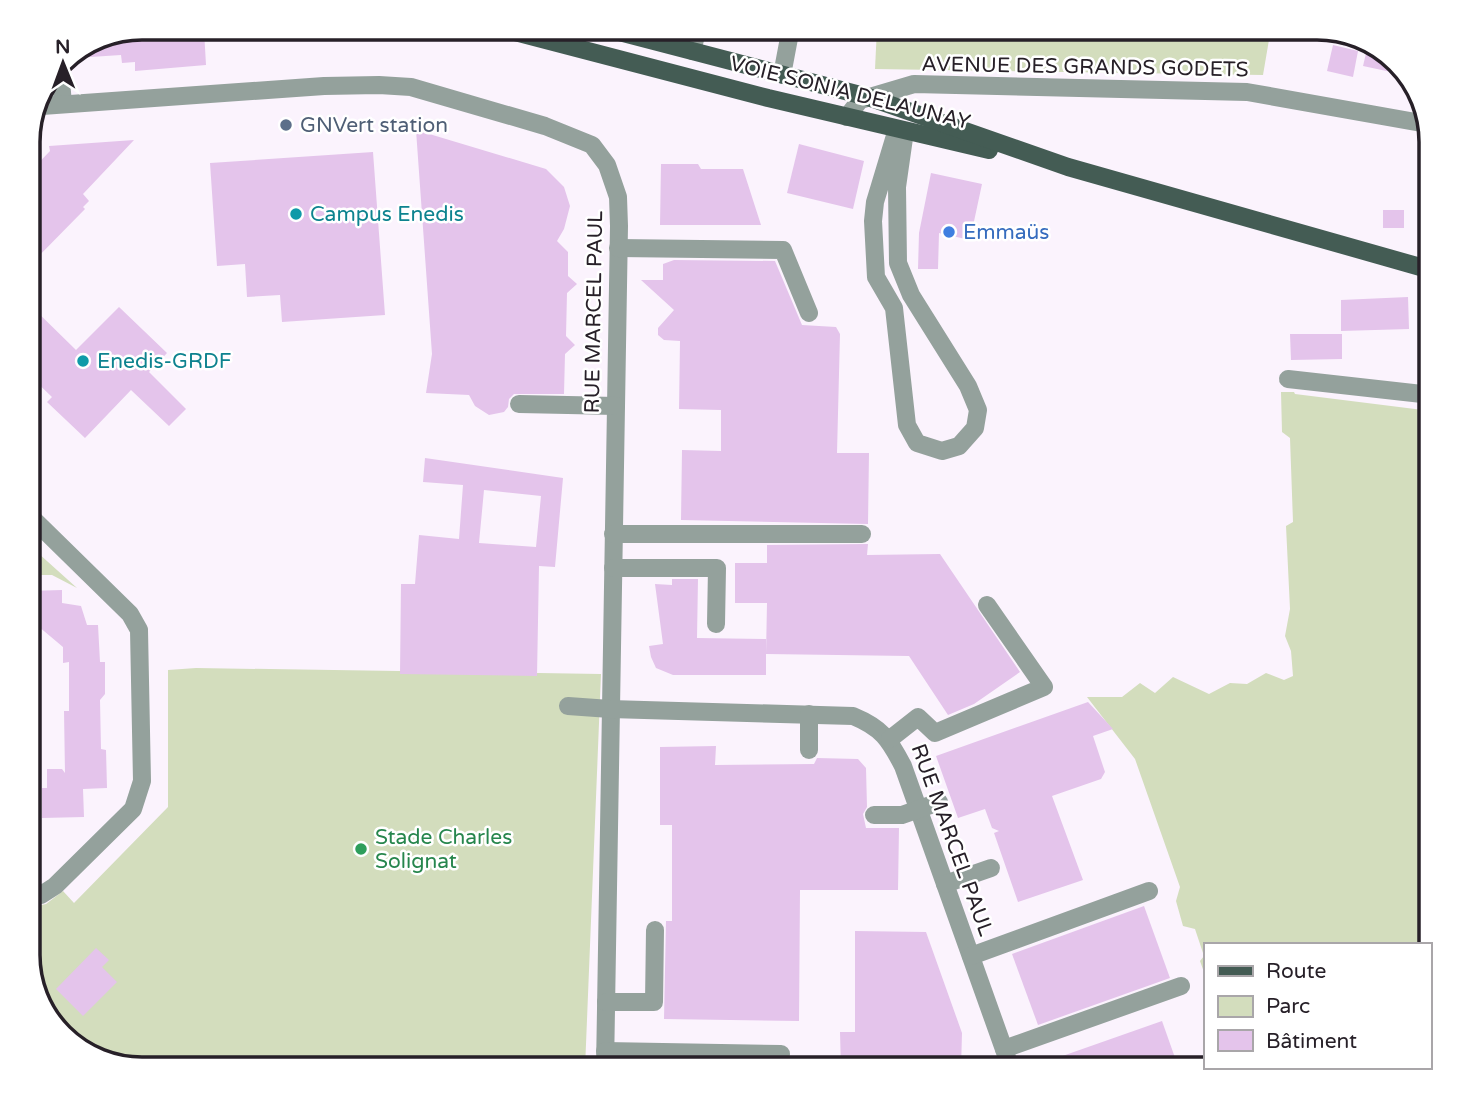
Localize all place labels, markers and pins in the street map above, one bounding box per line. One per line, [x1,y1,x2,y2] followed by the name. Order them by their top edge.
[300,113,448,138] place label: GNVert station
[278,117,294,133] marker: GNVert station
[310,202,464,227] place label: Campus Enedis
[288,206,304,222] marker: Campus Enedis
[963,220,1049,245] place label: Emmaüs
[941,224,957,240] marker: Emmaüs
[97,349,232,374] place label: Enedis-GRDF
[75,353,91,369] marker: Enedis-GRDF
[375,825,512,874] place label: Stade Charles Solignat
[353,841,369,857] marker: Stade Charles Solignat

